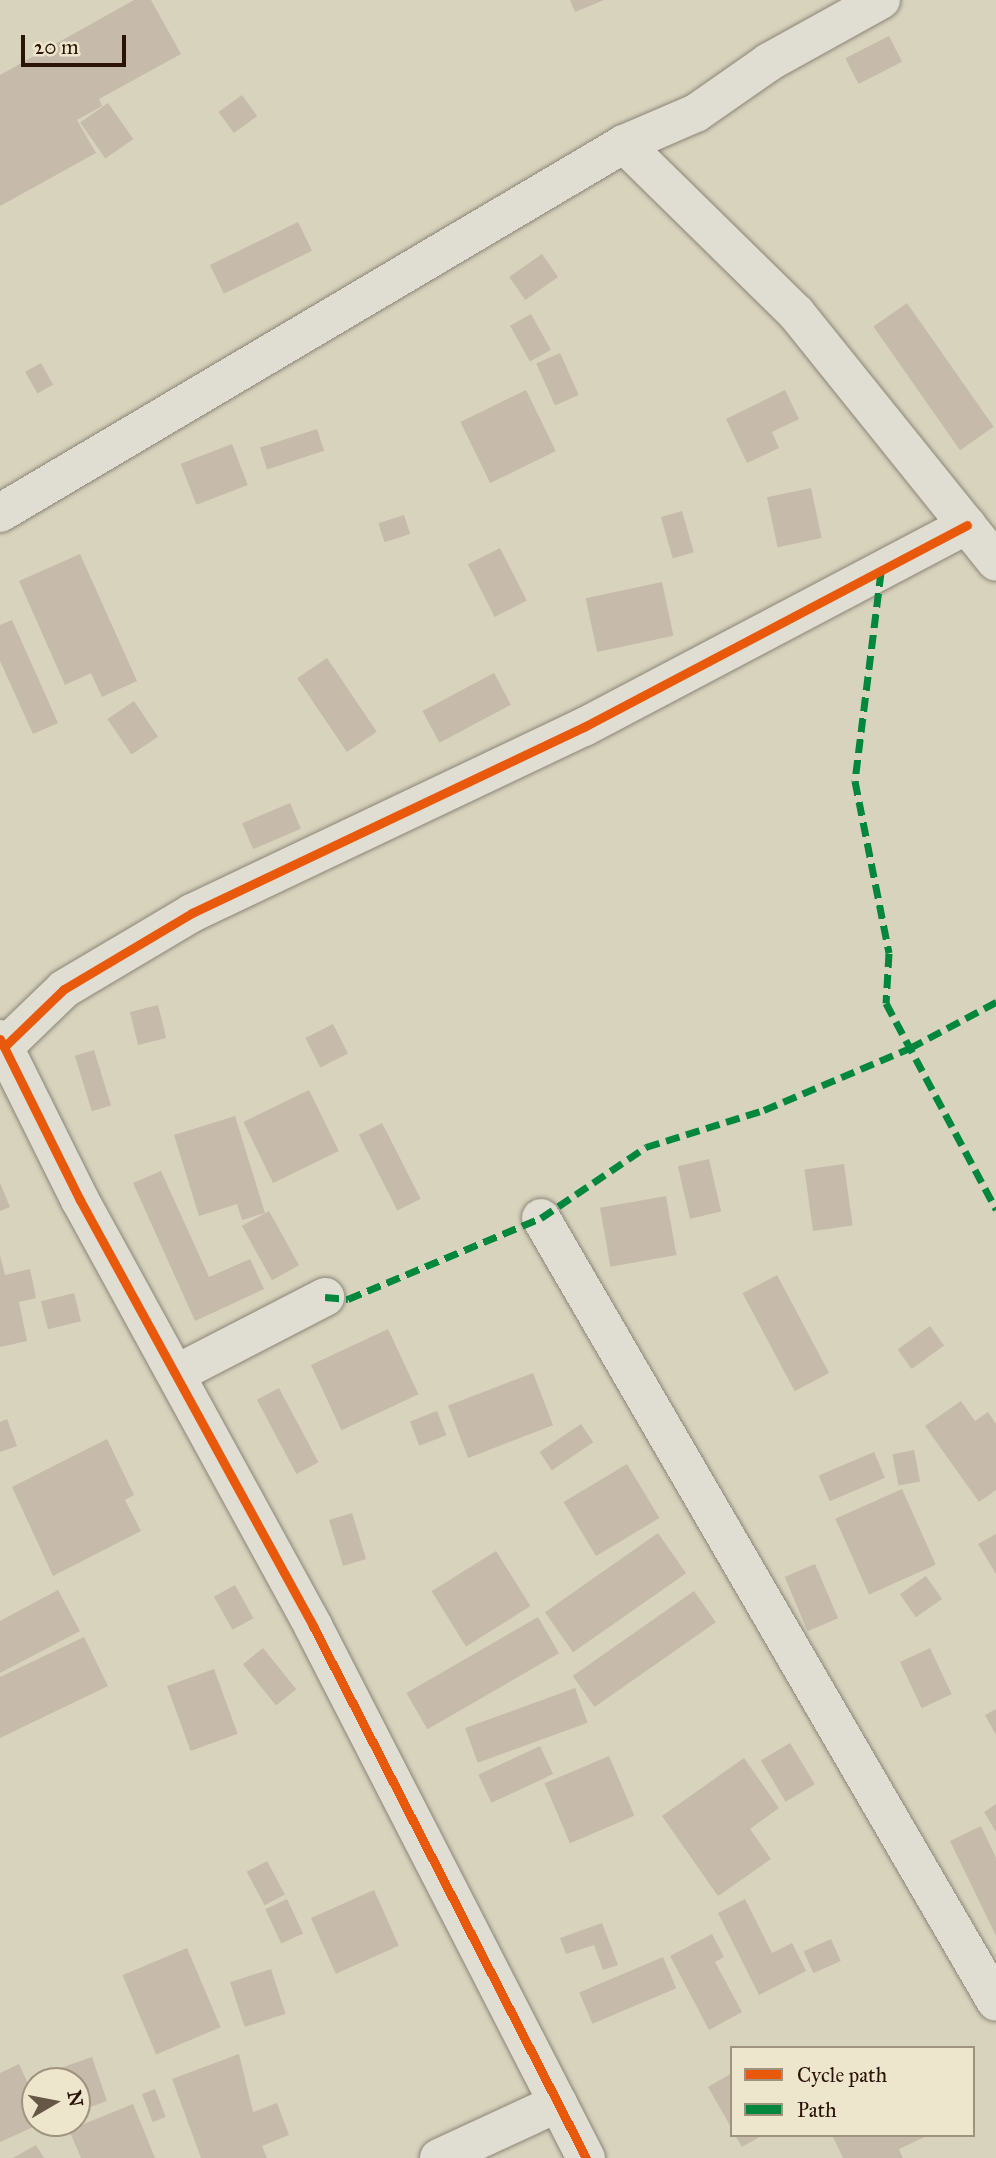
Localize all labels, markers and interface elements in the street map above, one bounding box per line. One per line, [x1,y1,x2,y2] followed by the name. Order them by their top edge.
[24,21,130,65] scale bar
[34,34,79,60] text: 20 m
[730,2046,975,2137] legend
[797,2062,887,2088] text: Cycle path
[21,2067,91,2137] north arrow
[62,2089,88,2109] text: N
[797,2097,837,2123] text: Path

